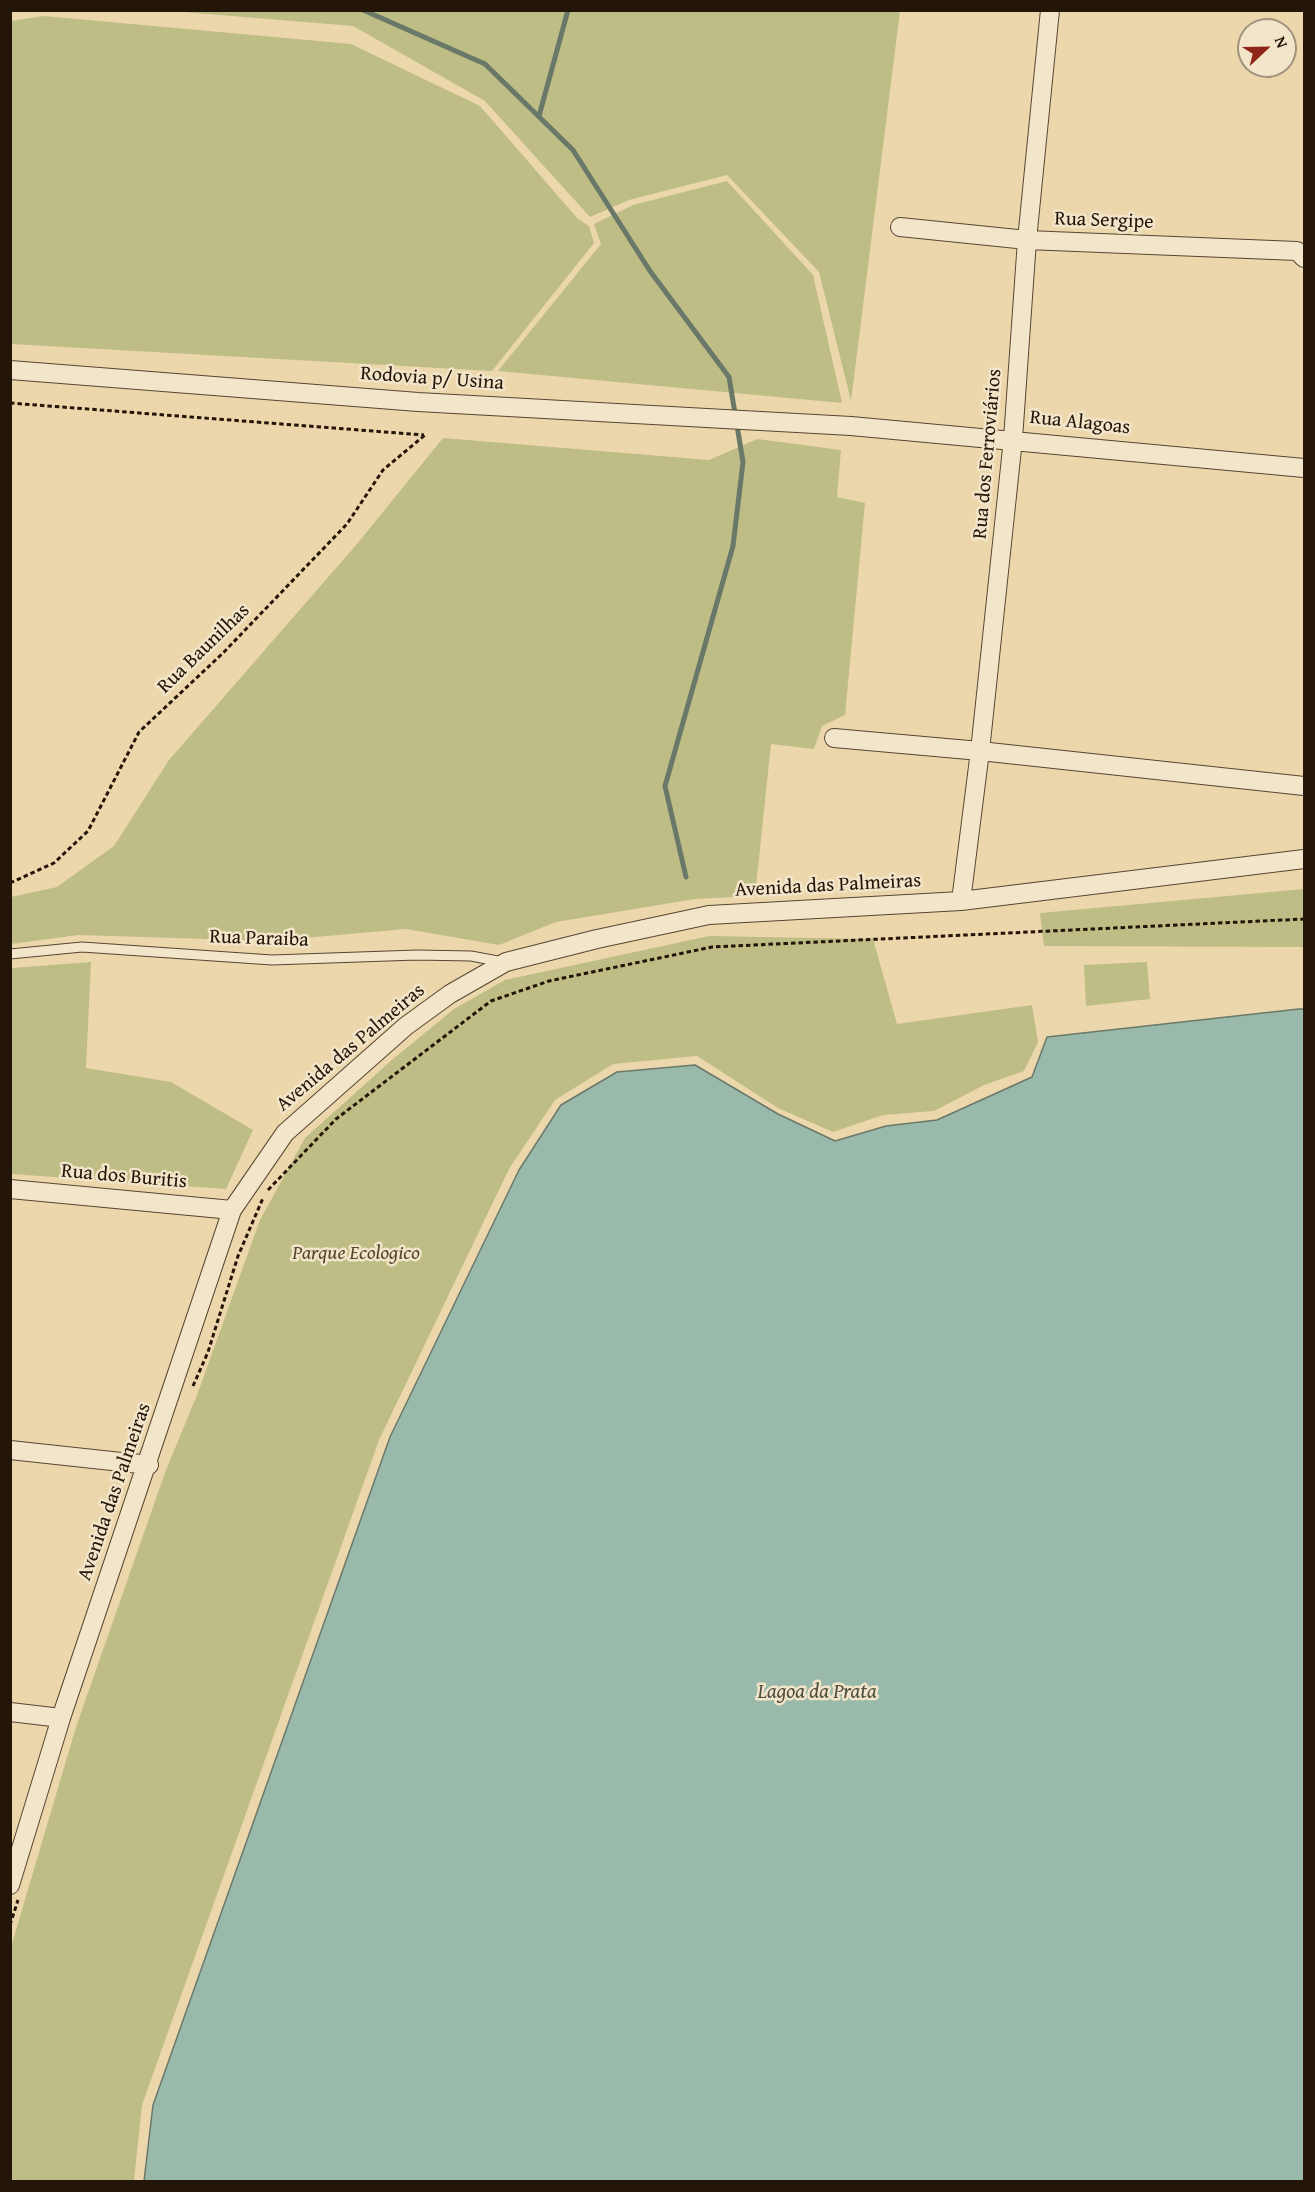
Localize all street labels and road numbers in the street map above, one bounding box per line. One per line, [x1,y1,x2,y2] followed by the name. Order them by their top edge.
[1054,207,1154,235] street label: Rua Sergipe
[360,362,504,396] street label: Rodovia p/ Usina
[969,368,1007,540] street label: Rua dos Ferroviários
[1029,406,1131,440] street label: Rua Alagoas
[153,599,255,699] street label: Rua Baunilhas
[734,869,922,903] street label: Avenida das Palmeiras
[209,925,309,953] street label: Rua Paraiba
[272,979,430,1117] street label: Avenida das Palmeiras
[60,1160,188,1194] street label: Rua dos Buritis
[73,1400,157,1584] street label: Avenida das Palmeiras

